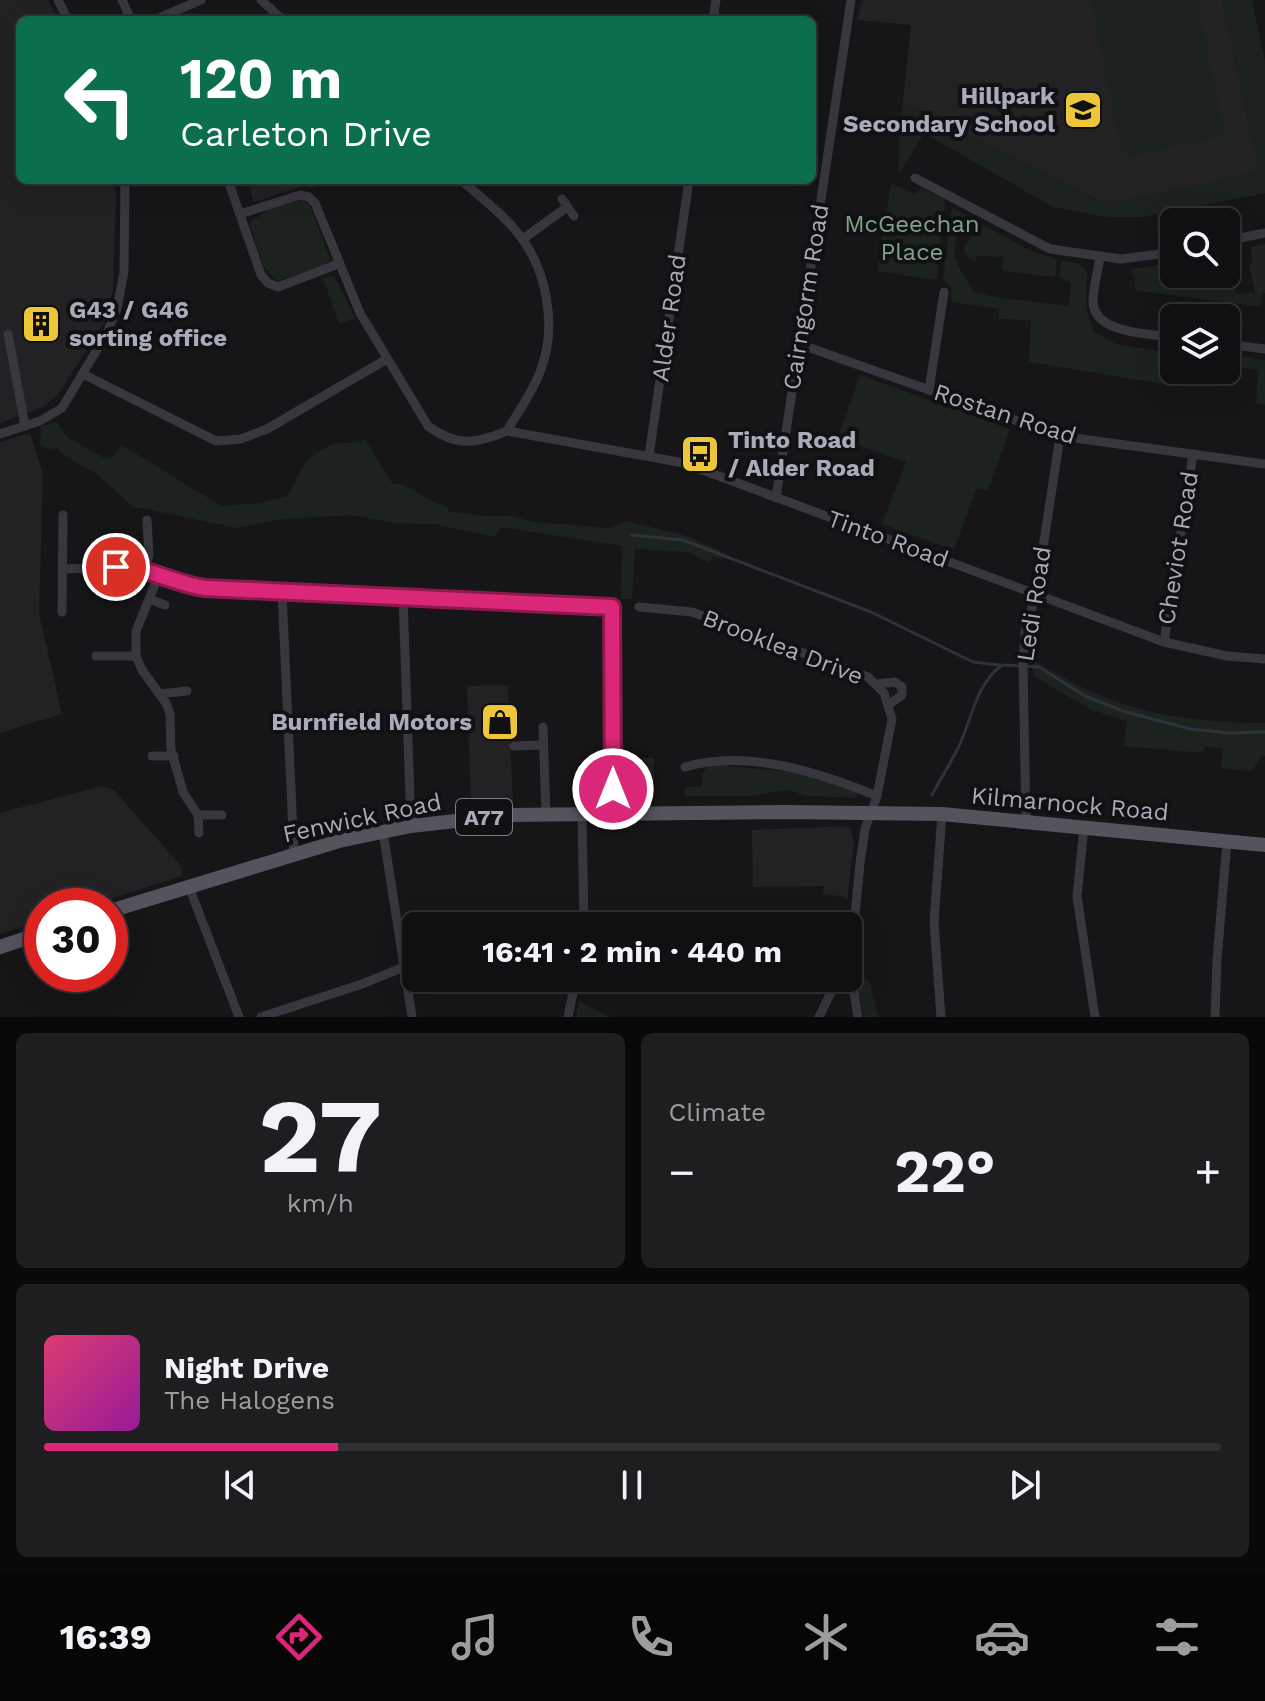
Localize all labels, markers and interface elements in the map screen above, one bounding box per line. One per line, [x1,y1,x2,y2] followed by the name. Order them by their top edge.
[180,46,342,112] text: 120 m
[48,48,152,152] icon: left
[843,82,1055,138] place label: Hillpark Secondary School
[1062,89,1104,131] school or university icon: Hillpark Secondary School
[180,113,432,155] text: Carleton Drive
[777,202,835,392] street label: Cairngorm Road
[1160,208,1240,384] map controls
[1160,208,1240,288] button: search
[844,210,980,266] park label: McGeechan Place
[646,253,692,383] street label: Alder Road
[69,296,227,352] place label: G43 / G46 sorting office
[20,303,62,345] building icon: G43 / G46 sorting office
[1160,304,1240,384] button: layers
[930,378,1080,450] street label: Rostan Road
[728,426,875,482] place label: Tinto Road / Alder Road
[679,433,721,475] bus stop icon: Tinto Road / Alder Road
[1152,469,1204,627] street label: Cheviot Road
[824,504,952,574] street label: Tinto Road
[82,533,150,601] pin
[94,545,138,589] icon: arrive
[1011,545,1057,663] street label: Ledi Road
[699,604,867,690] street label: Brooklea Drive
[479,701,521,743] shop icon: Burnfield Motors
[271,708,472,736] place label: Burnfield Motors
[571,747,655,831] position arrow
[970,781,1170,827] street label: Kilmarnock Road
[280,788,444,848] street label: Fenwick Road
[456,799,512,835] road number: A77
[24,888,128,992] speed limit sign: 30
[482,934,782,969] text: 16:41 · 2 min · 440 m
[259,1075,382,1197] text: 27
[669,1097,766,1127] text: Climate
[894,1136,995,1207] text: 22°
[669,1146,695,1198] text: −
[1194,1146,1221,1198] text: +
[287,1188,354,1218] text: km/h
[164,1350,329,1385] text: Night Drive
[164,1385,335,1415] text: The Halogens
[218,1463,262,1507] icon: previous
[610,1463,654,1507] icon: pause
[1003,1463,1047,1507] icon: next
[271,1609,327,1665] icon: directions
[447,1609,503,1665] icon: music
[623,1609,679,1665] icon: phone
[798,1609,854,1665] icon: climate
[974,1609,1030,1665] icon: car
[1149,1609,1205,1665] icon: filters
[60,1616,152,1658] text: 16:39

